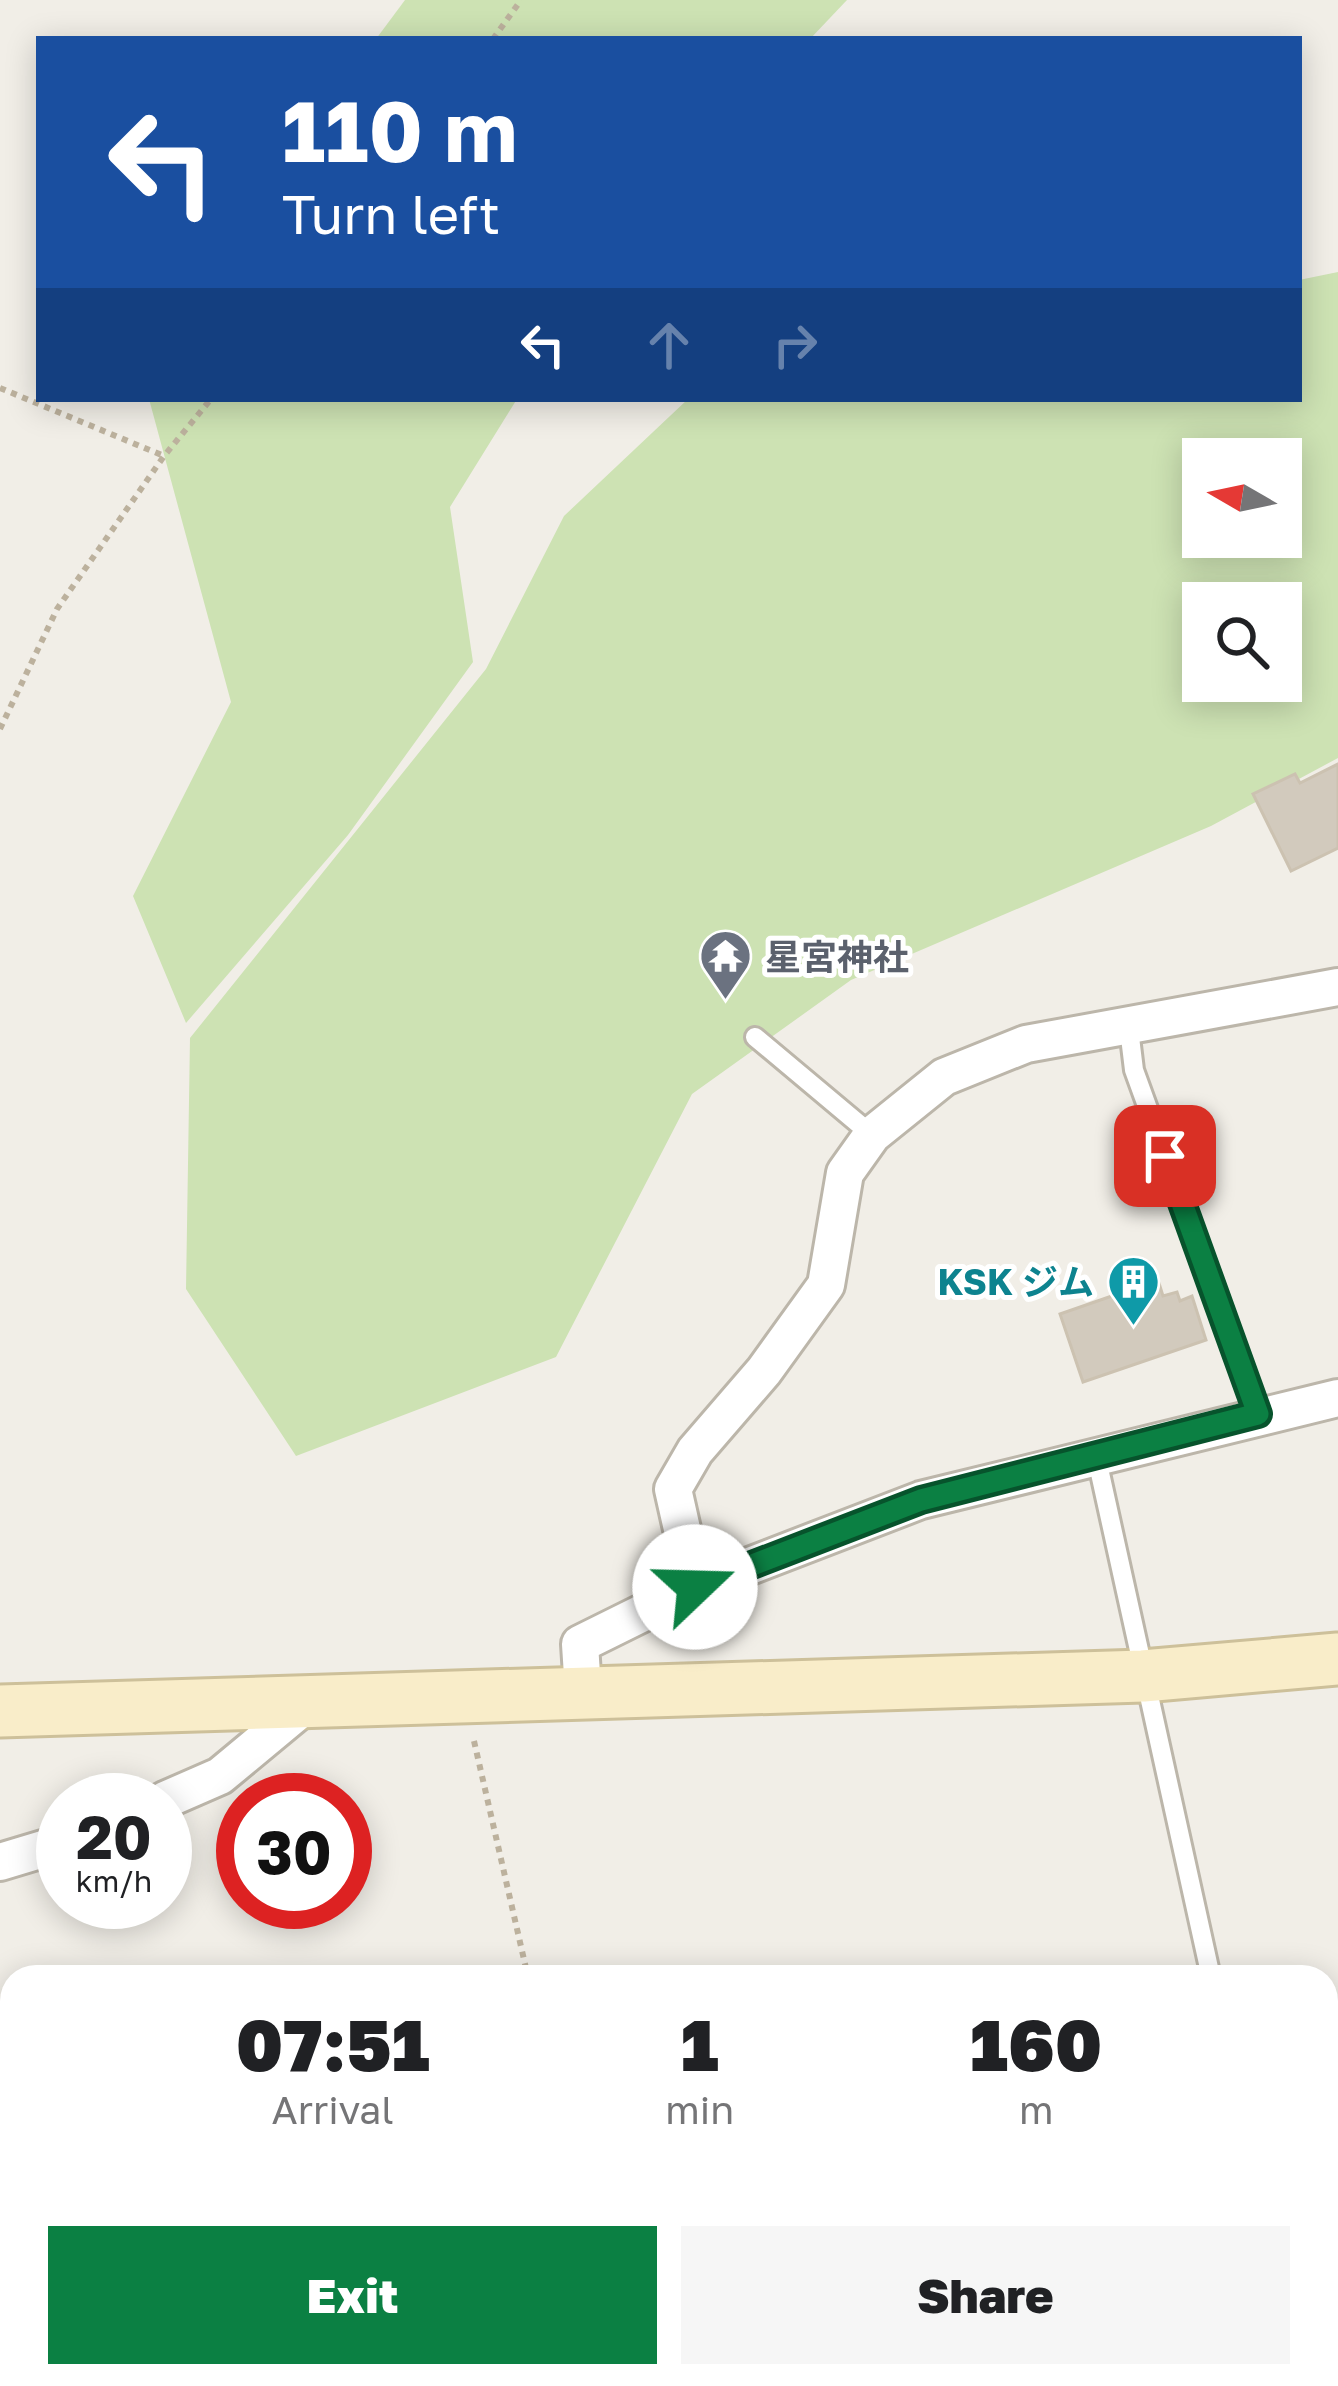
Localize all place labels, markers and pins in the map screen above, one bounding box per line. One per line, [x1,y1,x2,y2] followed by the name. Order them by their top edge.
[698,928,754,1002] temple icon: 星宮神社
[765,935,909,978] place label: 星宮神社
[1114,1105,1216,1207] pin
[1105,1253,1161,1327] building icon: KSK ジム
[937,1260,1094,1303] place label: KSK ジム

